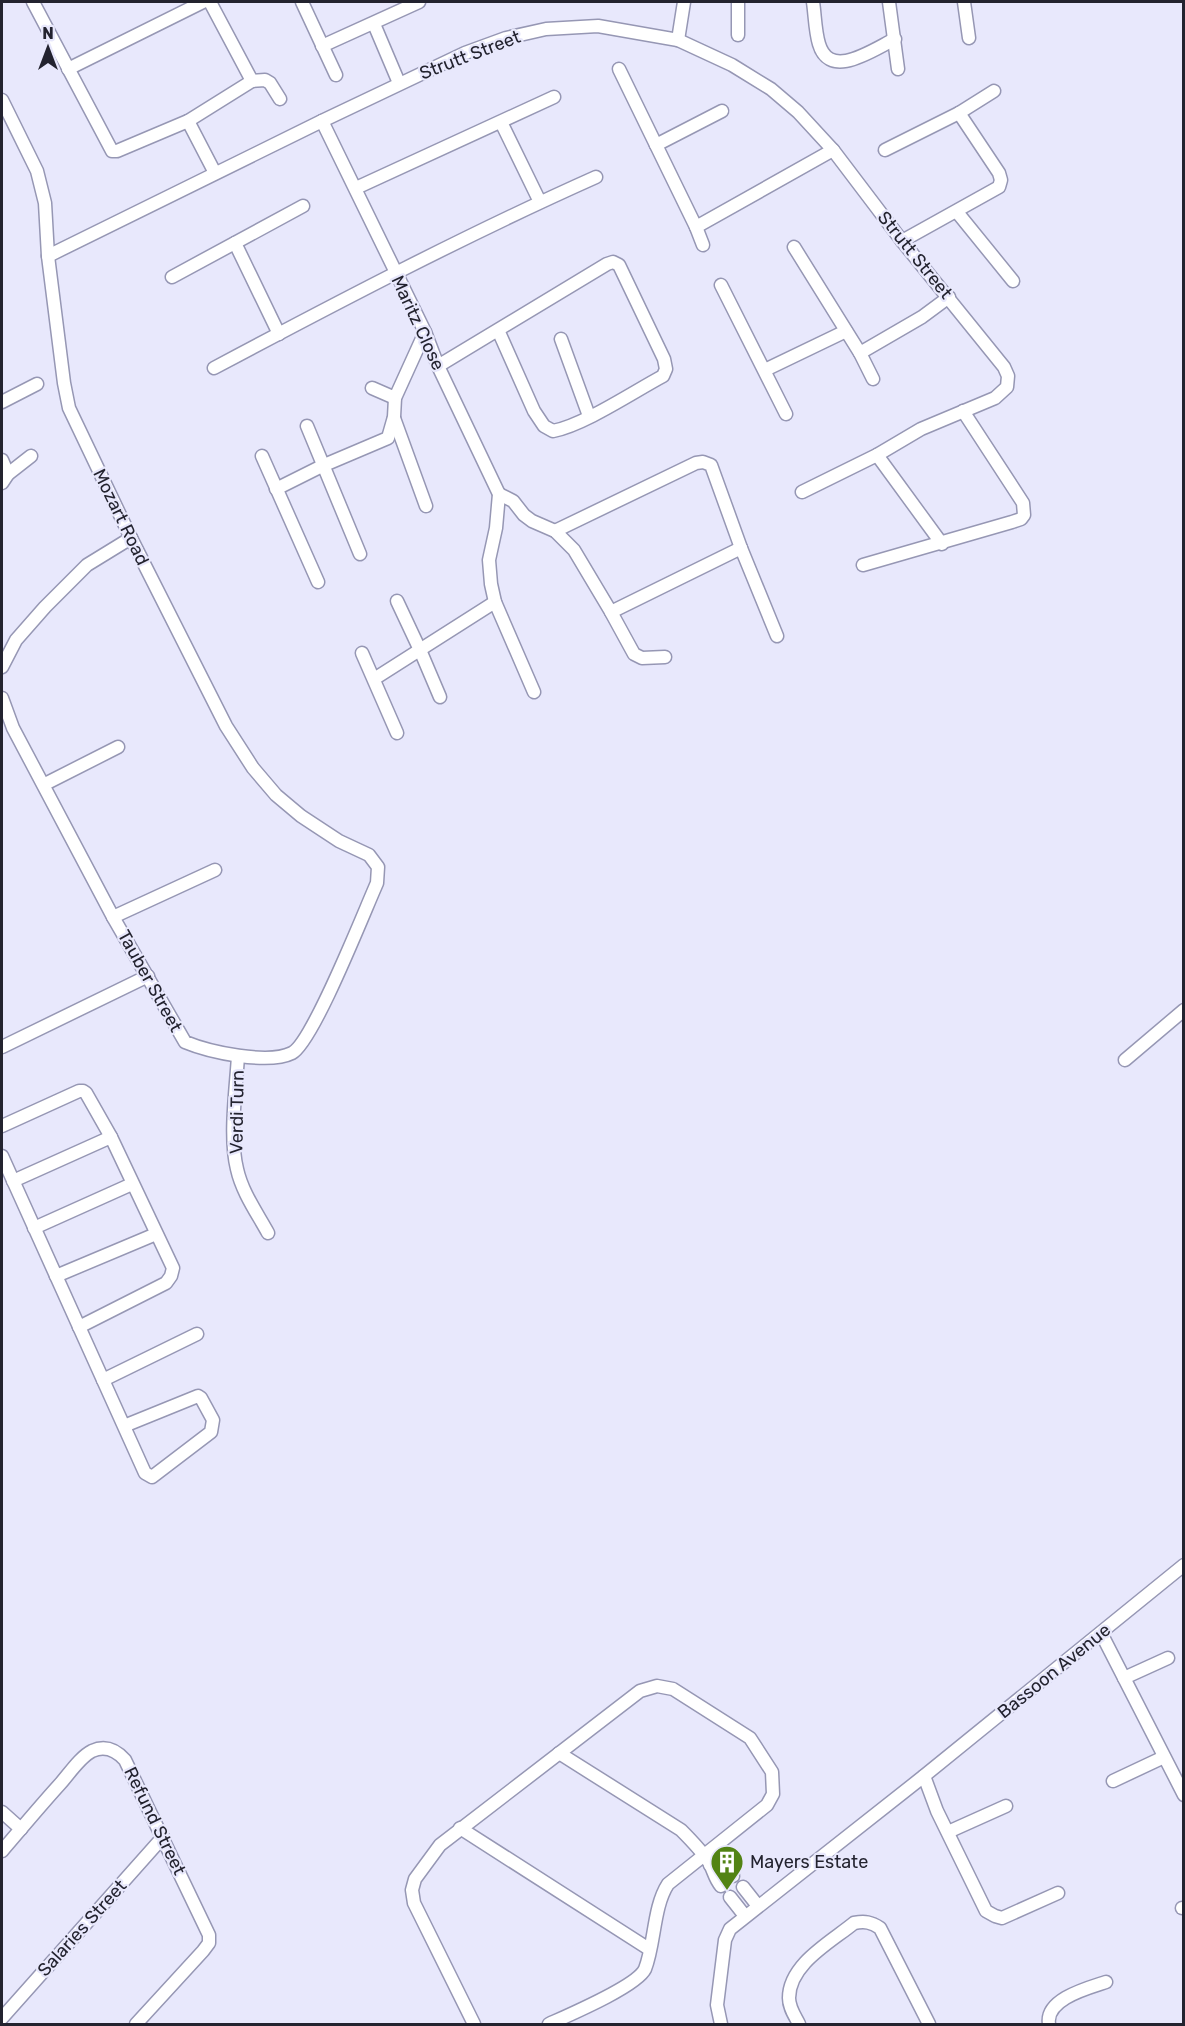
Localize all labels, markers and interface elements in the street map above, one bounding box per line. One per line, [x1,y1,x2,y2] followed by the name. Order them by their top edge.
[18,18,78,78] north arrow
[42,24,54,43] text: N
[416,26,524,84] street label: Strutt Street
[873,207,957,303] street label: Strutt Street
[386,272,450,374] street label: Maritz Close
[88,465,154,569] street label: Mozart Road
[113,926,187,1036] street label: Tauber Street
[225,1070,249,1154] street label: Verdi Turn
[993,1619,1115,1723] street label: Bassoon Avenue
[119,1763,191,1879] street label: Refund Street
[709,1844,745,1891] building icon: Mayers Estate
[750,1851,868,1873] place label: Mayers Estate
[33,1875,131,1981] street label: Salaries Street

